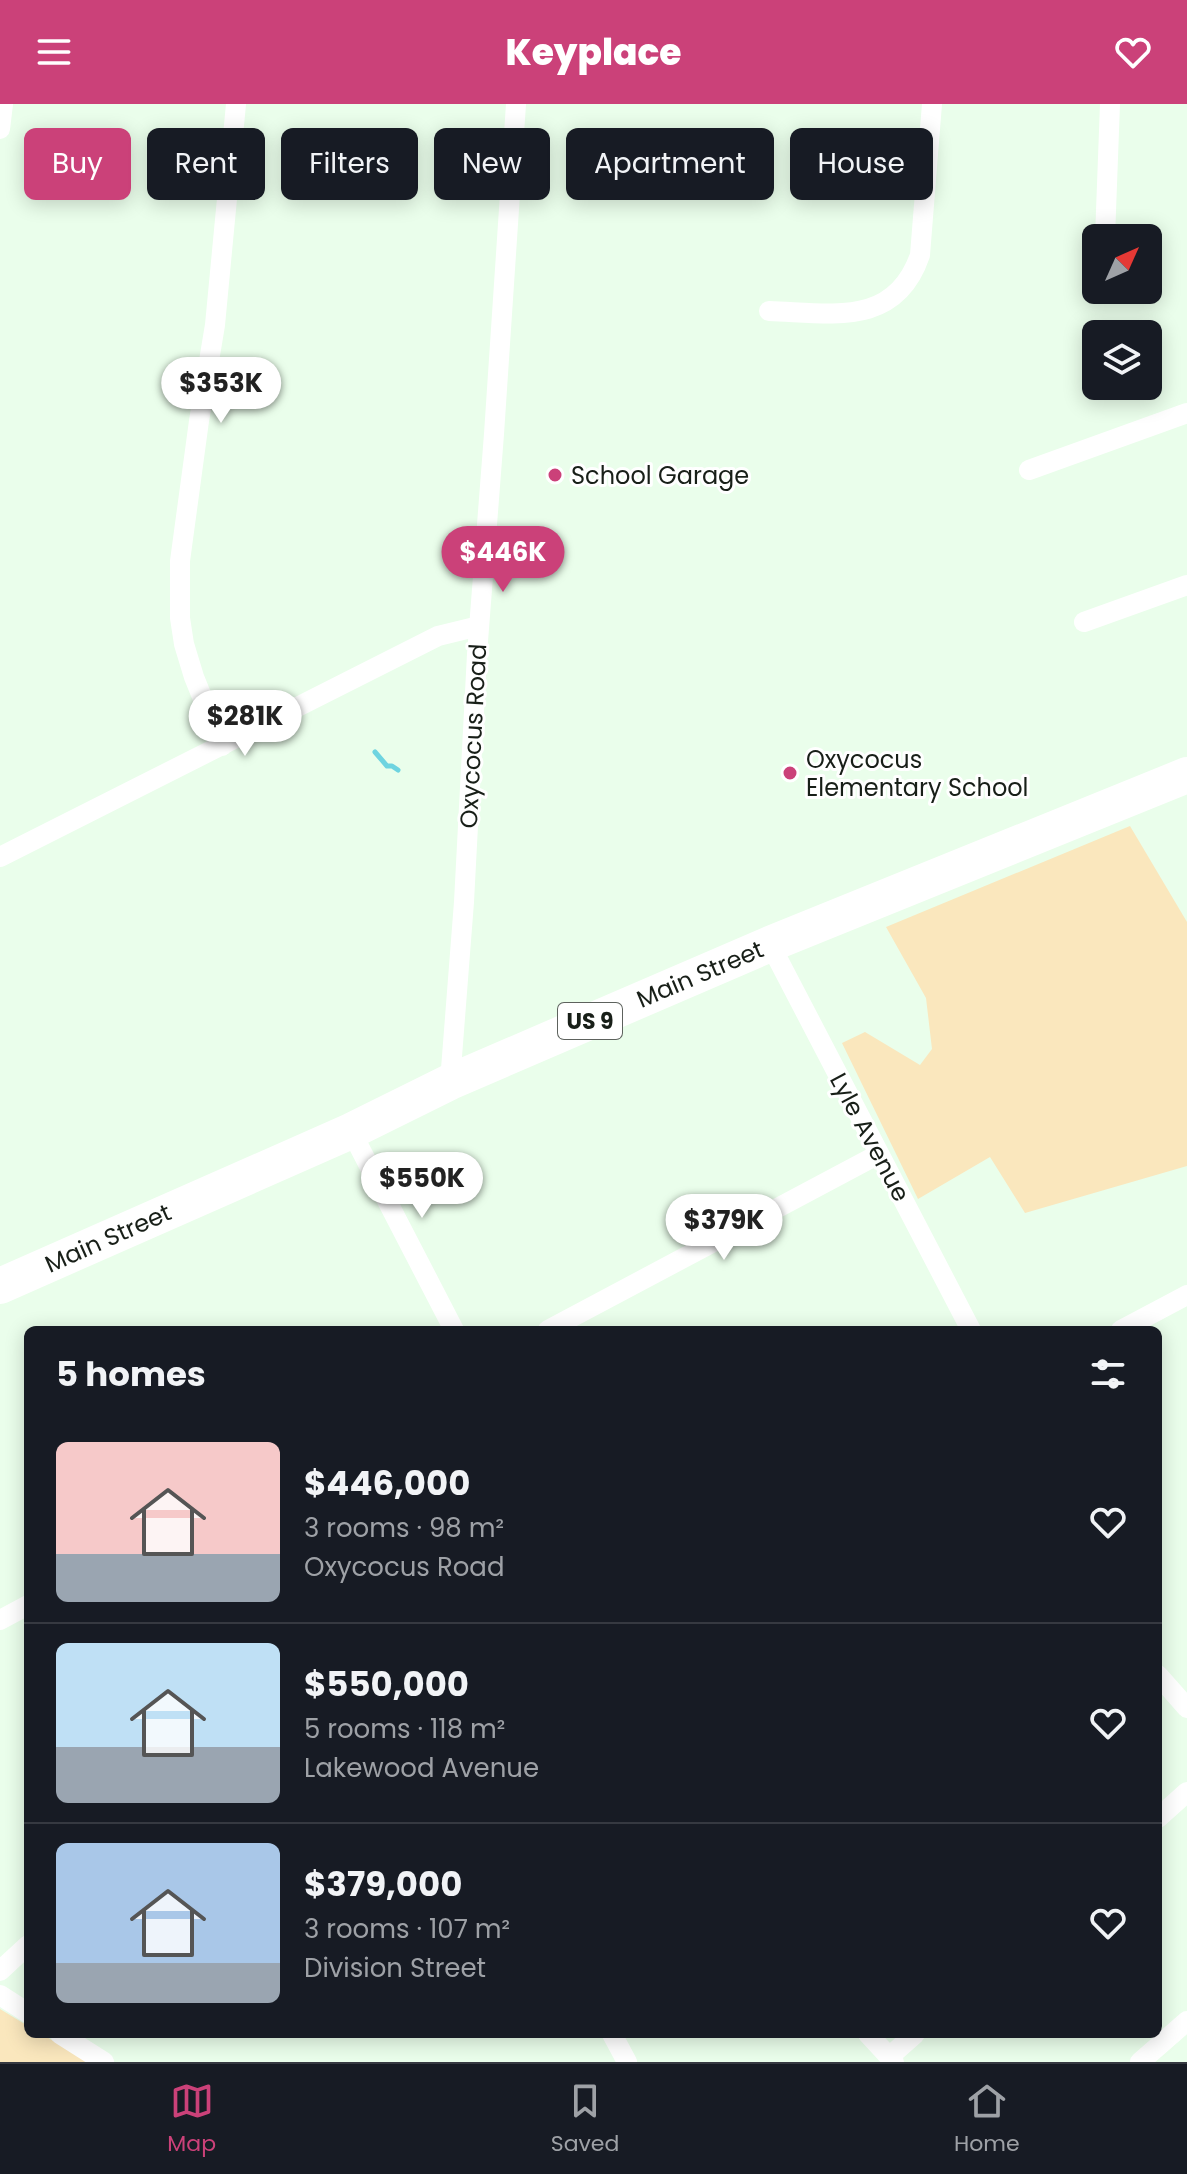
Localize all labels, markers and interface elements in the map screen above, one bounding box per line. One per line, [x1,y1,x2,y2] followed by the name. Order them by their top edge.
[506,27,681,78] text: Keyplace
[32,30,76,74] icon: menu
[1111,30,1155,74] icon: heart
[24,128,131,200] chip: Buy
[147,128,265,200] chip: Rent
[281,128,418,200] chip: Filters
[434,128,550,200] chip: New
[566,128,774,200] chip: Apartment
[790,128,933,200] chip: House
[1082,224,1162,304] north arrow
[1082,224,1162,400] map controls
[1082,320,1162,400] button: layers
[165,357,277,425] pin: $353K
[179,365,263,401] text: $353K
[571,459,749,492] place label: School Garage
[546,466,564,484] marker: School Garage
[447,526,559,594] pin: $446K
[460,534,547,570] text: $446K
[452,643,494,829] street label: Oxycocus Road
[189,690,301,758] pin: $281K
[207,698,283,734] text: $281K
[806,743,1029,804] place label: Oxycocus Elementary School
[781,764,799,782] marker: Oxycocus Elementary School
[631,932,769,1016] street label: Main Street
[558,1003,622,1039] road number: US 9
[822,1067,918,1207] street label: Lyle Avenue
[366,1152,478,1220] pin: $550K
[379,1160,465,1196] text: $550K
[668,1194,780,1262] pin: $379K
[40,1196,176,1280] street label: Main Street
[684,1202,764,1238] text: $379K
[56,1350,206,1398] text: 5 homes
[1086,1352,1130,1396] icon: filters
[304,1459,470,1507] text: $446,000
[120,1474,216,1570] icon: home
[1086,1500,1130,1544] icon: heart
[304,1510,504,1546] text: 3 rooms · 98 m²
[304,1549,505,1585] text: Oxycocus Road
[304,1660,469,1708] text: $550,000
[120,1675,216,1771] icon: home
[1086,1701,1130,1745] icon: heart
[304,1711,505,1747] text: 5 rooms · 118 m²
[304,1750,539,1786] text: Lakewood Avenue
[304,1860,462,1908] text: $379,000
[120,1875,216,1971] icon: home
[1086,1901,1130,1945] icon: heart
[304,1911,510,1947] text: 3 rooms · 107 m²
[304,1950,486,1986] text: Division Street
[167,2079,216,2160] tab: Map
[551,2079,619,2160] tab: Saved
[954,2079,1020,2160] tab: Home

